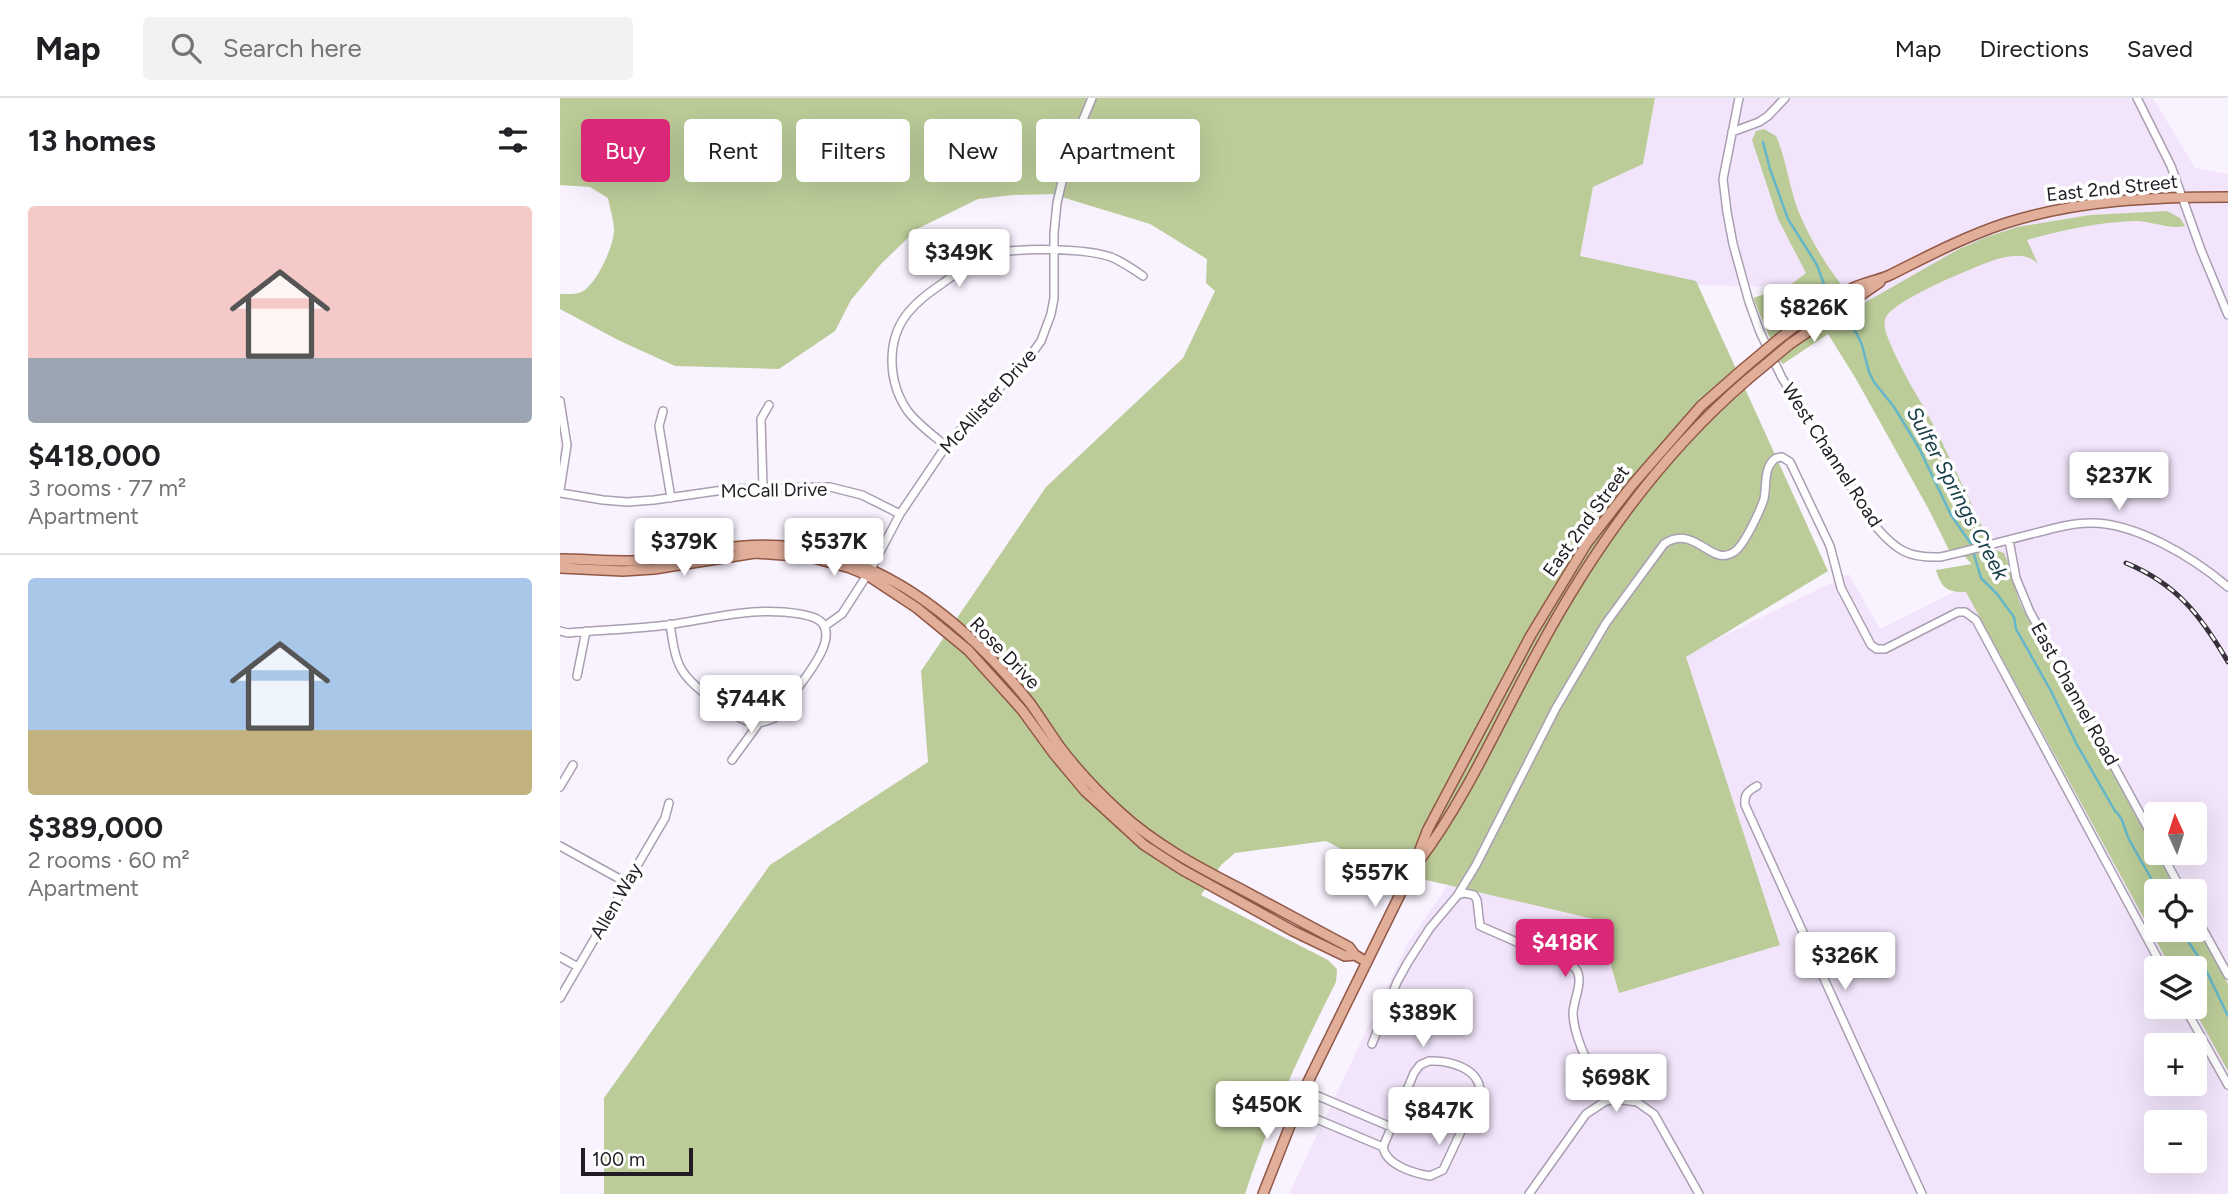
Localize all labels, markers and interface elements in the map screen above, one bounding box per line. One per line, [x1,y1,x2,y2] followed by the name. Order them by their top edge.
[143,17,633,80] search box
[35,29,101,68] text: Map
[167,29,205,67] icon: search
[223,32,362,64] text: Search here
[1895,34,1941,63] text: Map
[1979,34,2089,63] text: Directions
[2127,34,2193,63] text: Saved
[581,119,670,182] chip: Buy
[684,119,782,182] chip: Rent
[796,119,910,182] chip: Filters
[924,119,1022,182] chip: New
[1036,119,1200,182] chip: Apartment
[494,121,532,159] icon: filters
[28,122,156,159] text: 13 homes
[2045,170,2179,206] street label: East 2nd Street
[910,230,1008,289] pin: $349K
[925,238,993,266] text: $349K
[217,251,343,377] icon: home
[1765,285,1863,344] pin: $826K
[1780,293,1848,321] text: $826K
[935,344,1041,458] street label: McAllister Drive
[1777,379,1887,531] street label: West Channel Road
[1902,402,2015,585] water label: Sulfer Springs Creek
[28,437,161,474] text: $418,000
[2070,452,2168,512] pin: $237K
[1538,461,1634,581] street label: East 2nd Street
[2086,461,2152,489] text: $237K
[28,474,186,502] text: 3 rooms · 77 m²
[720,478,828,502] street label: McCall Drive
[28,502,139,530] text: Apartment
[635,518,733,578] pin: $379K
[785,518,883,578] pin: $537K
[651,527,717,555] text: $379K
[801,527,868,555] text: $537K
[965,612,1045,694] street label: Rose Drive
[2026,619,2124,769] street label: East Channel Road
[217,623,343,749] icon: home
[702,676,800,735] pin: $744K
[716,684,786,712] text: $744K
[2144,802,2207,864] north arrow
[2144,802,2207,1173] map controls
[28,809,163,846] text: $389,000
[28,846,190,874] text: 2 rooms · 60 m²
[1326,850,1424,909] pin: $557K
[1341,858,1409,886] text: $557K
[585,859,647,943] street label: Allen Way
[28,874,139,902] text: Apartment
[2144,879,2207,942] button: locate
[1516,920,1614,979] pin: $418K
[1532,928,1598,956] text: $418K
[1796,932,1894,992] pin: $326K
[1811,941,1879,969] text: $326K
[2144,956,2207,1019] button: layers
[1374,990,1472,1049] pin: $389K
[1389,998,1457,1026] text: $389K
[2144,1033,2207,1096] button: +
[1567,1054,1665,1114] pin: $698K
[1582,1063,1650,1091] text: $698K
[1218,1082,1316,1141] pin: $450K
[1390,1088,1488,1147] pin: $847K
[1232,1090,1302,1118] text: $450K
[1404,1096,1474,1124] text: $847K
[2144,1110,2207,1173] button: −
[581,1145,693,1177] scale bar
[592,1148,645,1171] text: 100 m

